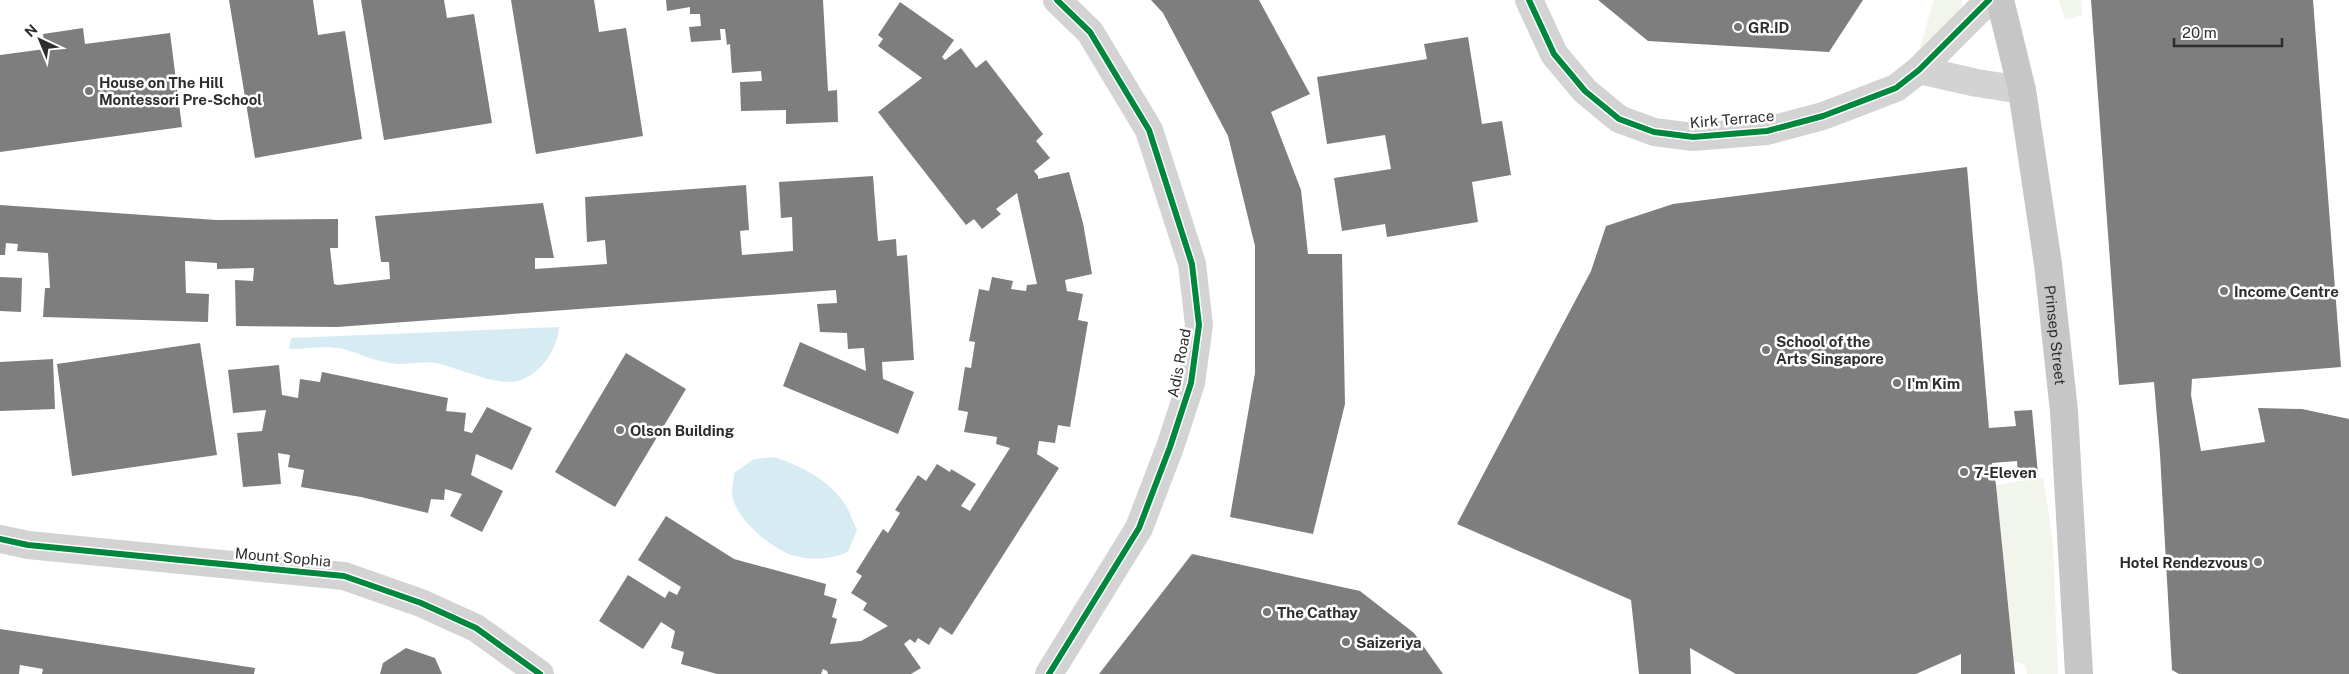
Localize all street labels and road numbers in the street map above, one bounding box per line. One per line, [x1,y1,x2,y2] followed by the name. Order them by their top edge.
[1689,107,1775,131] street label: Kirk Terrace
[2042,284,2070,386] street label: Prinsep Street
[1164,327,1194,399] street label: Adis Road
[234,544,332,570] street label: Mount Sophia

